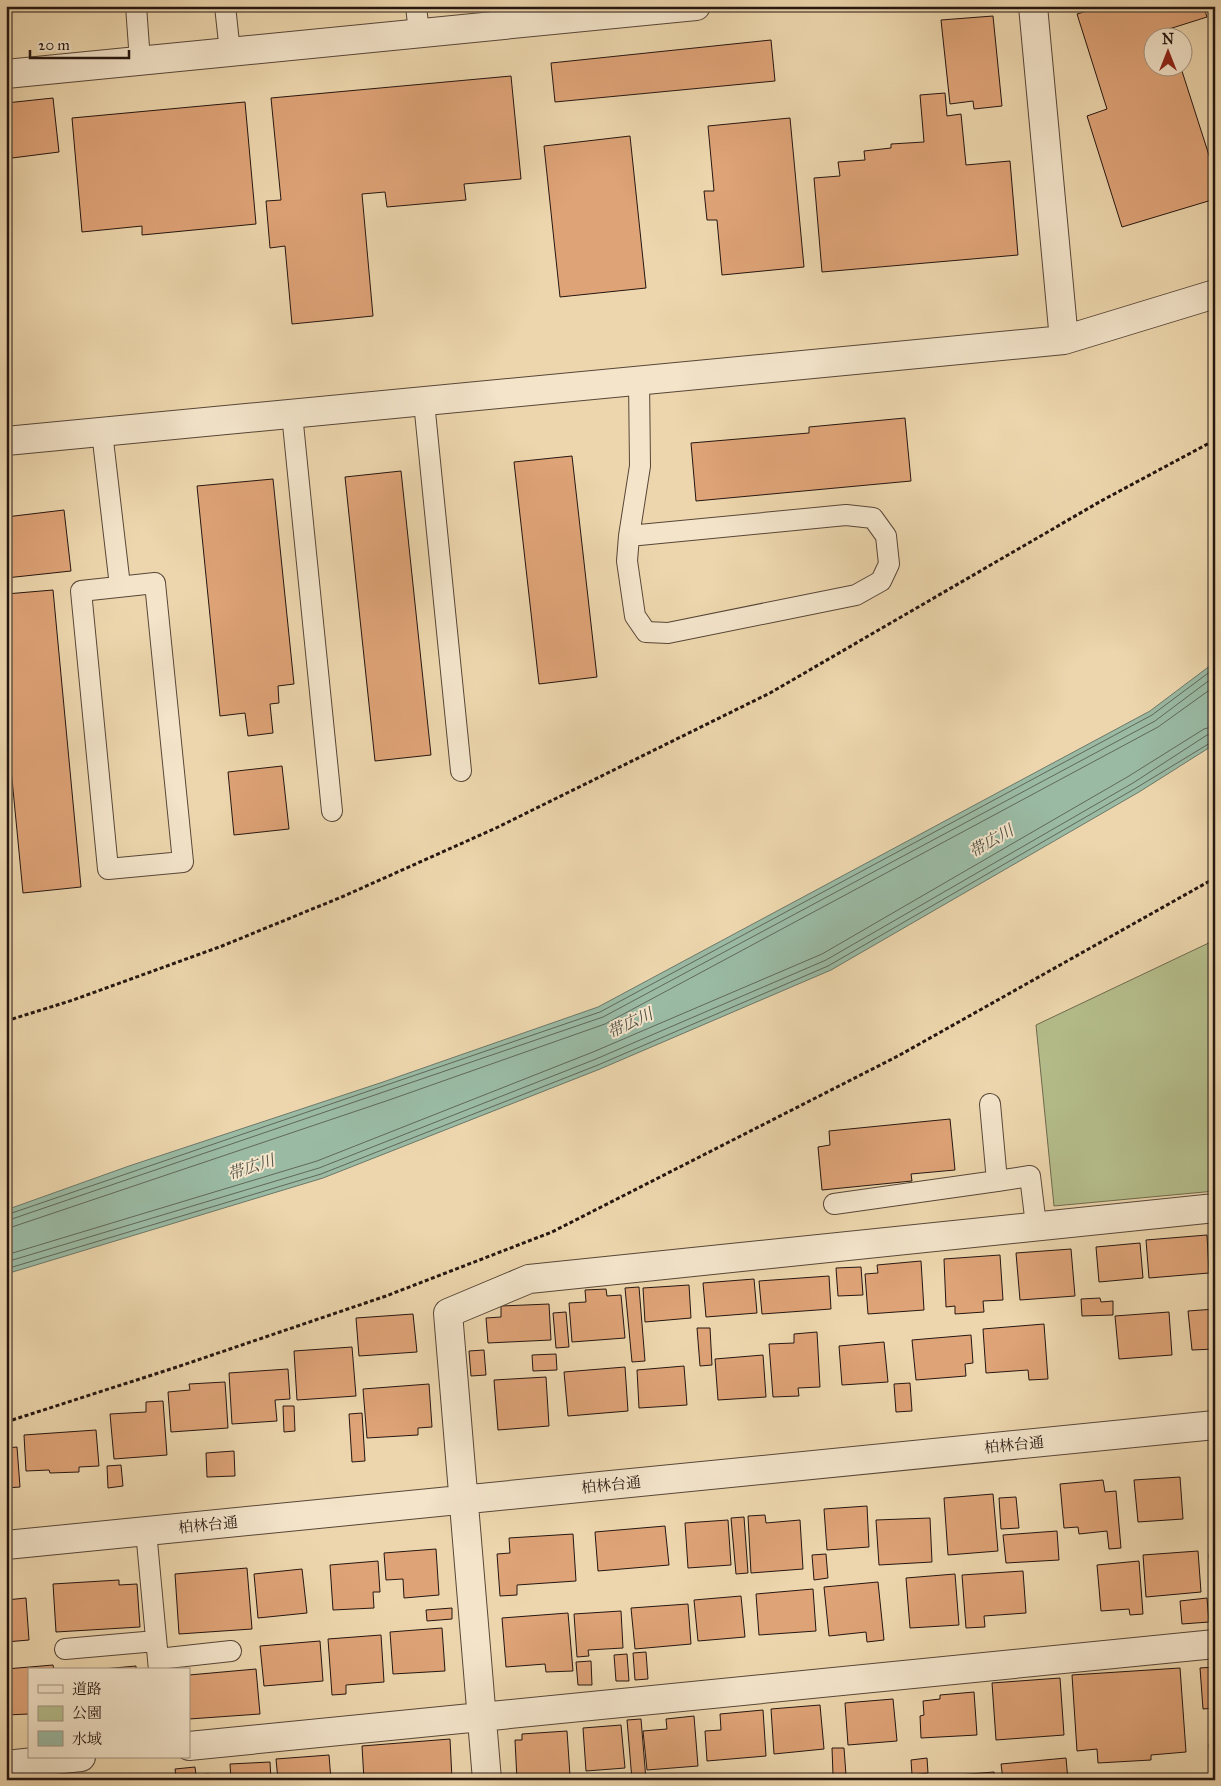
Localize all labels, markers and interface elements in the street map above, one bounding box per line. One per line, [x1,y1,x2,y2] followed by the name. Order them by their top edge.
[30,28,129,60] scale bar
[1144,28,1194,78] north arrow
[1162,31,1174,48] text: N
[38,36,70,54] text: 20 m
[965,820,1018,861] water label: 帯広川
[604,1003,658,1042] water label: 帯広川
[225,1150,279,1183] water label: 帯広川
[983,1433,1045,1457] street label: 柏林台通
[580,1473,642,1497] street label: 柏林台通
[177,1513,239,1537] street label: 柏林台通
[28,1668,190,1758] legend
[72,1680,102,1698] text: 道路
[72,1704,102,1722] text: 公園
[72,1730,102,1748] text: 水域

